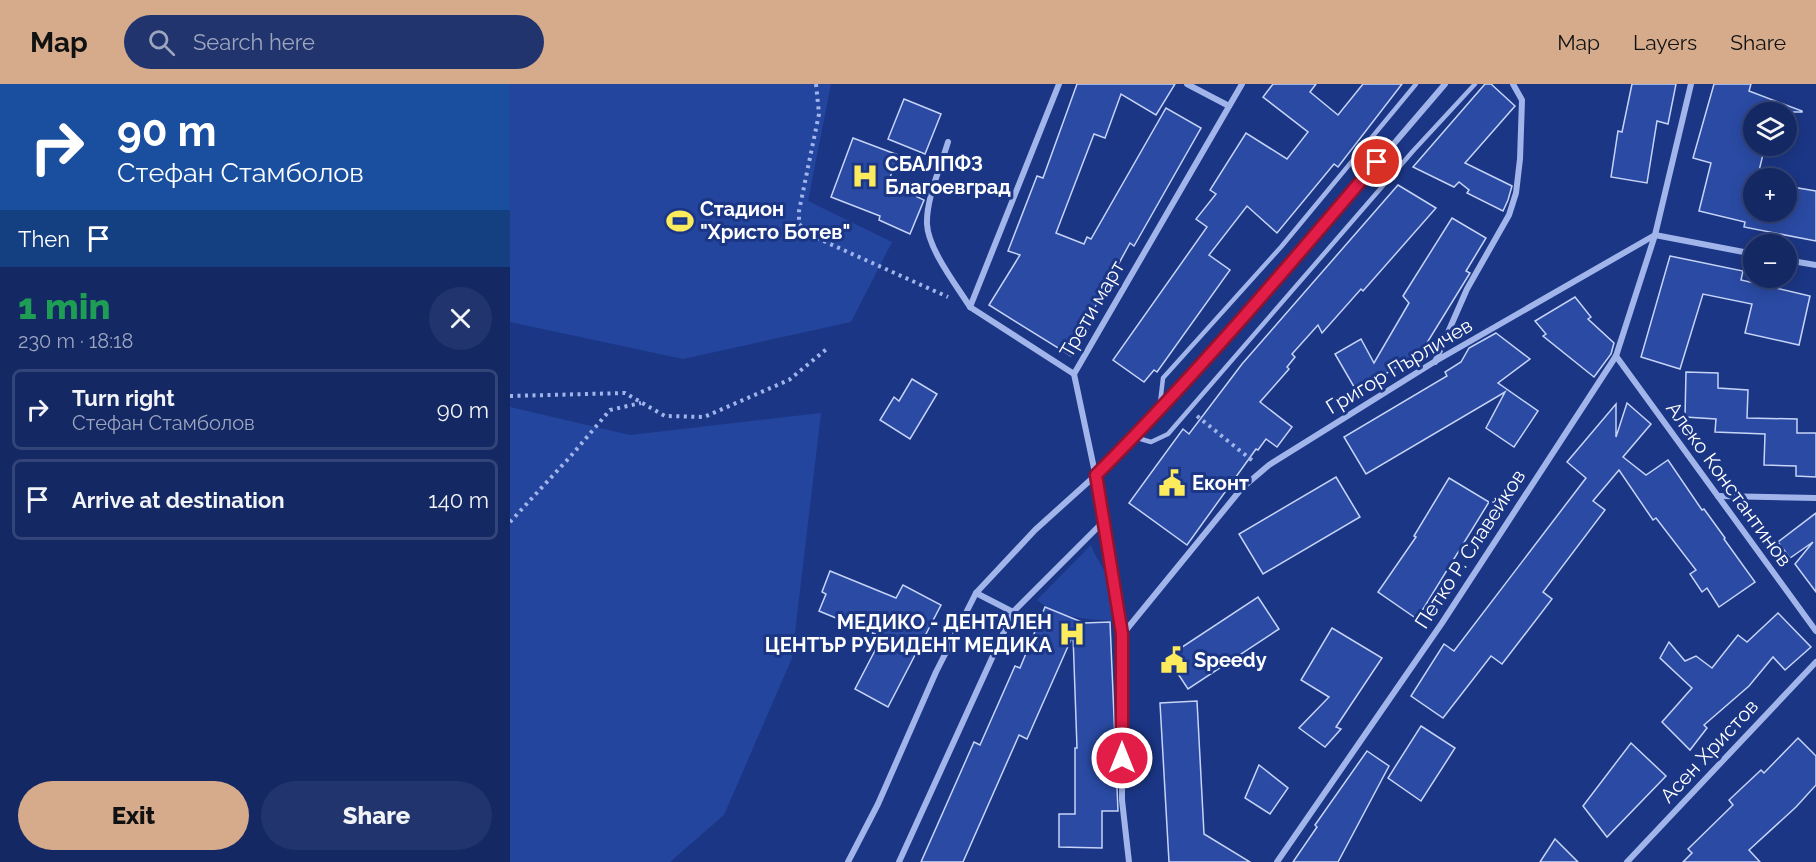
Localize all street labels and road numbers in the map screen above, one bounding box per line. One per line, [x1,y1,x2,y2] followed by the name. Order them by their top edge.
[1055,256,1130,362] street label: Трети март
[1322,313,1476,419] street label: Григор Пърличев
[1661,397,1797,571] street label: Алеко Константинов
[1410,465,1530,633] street label: Петко Р. Славейков
[1655,694,1763,808] street label: Асен Христов

